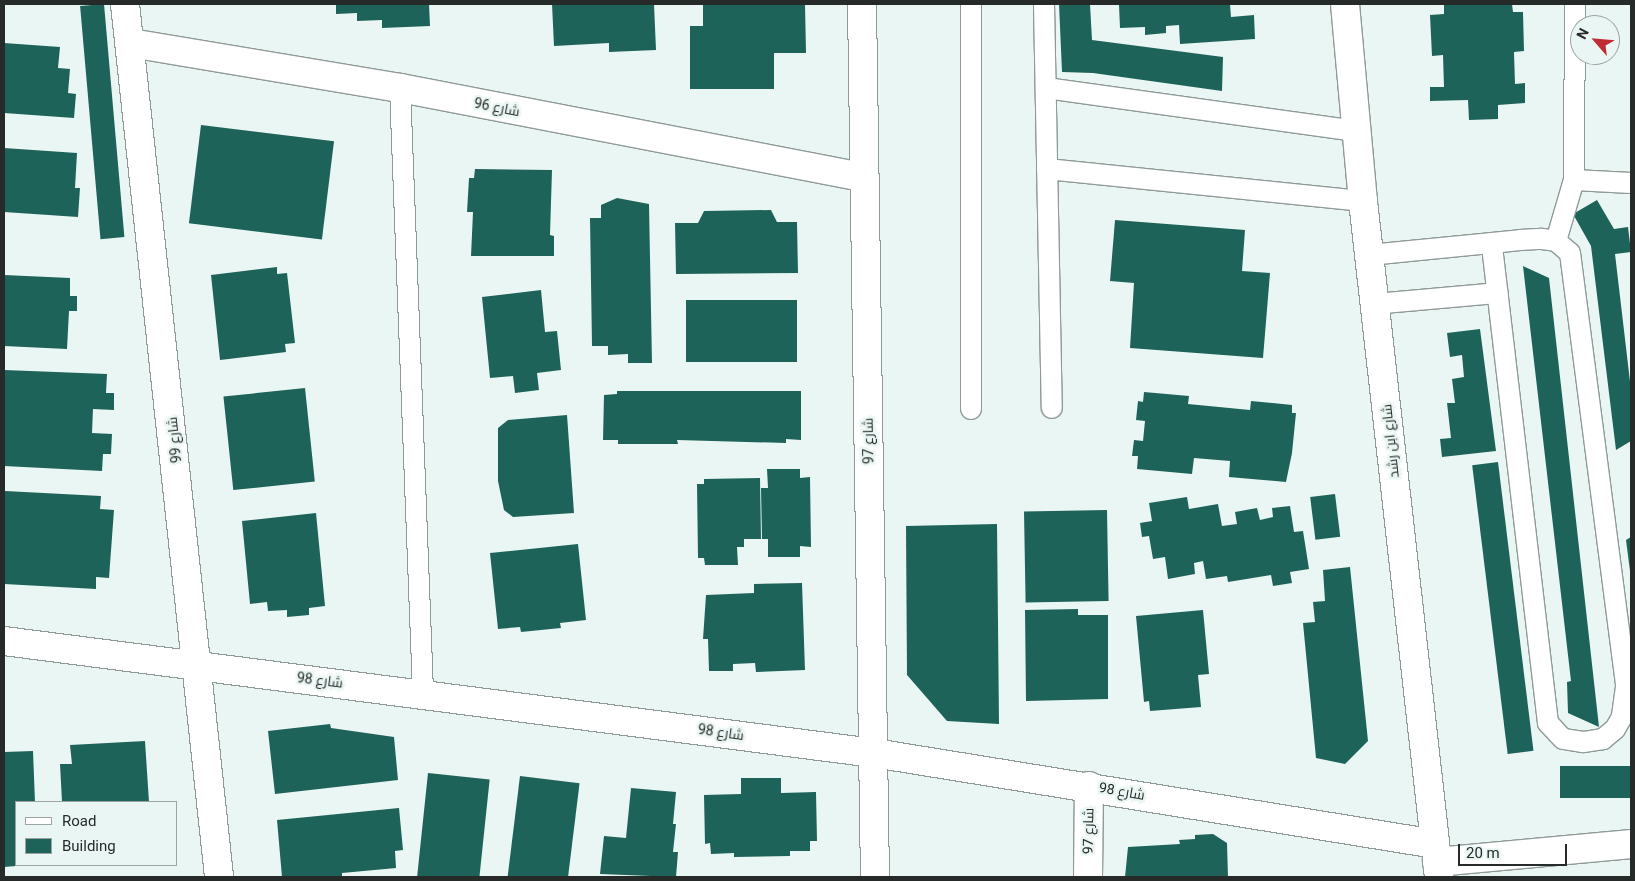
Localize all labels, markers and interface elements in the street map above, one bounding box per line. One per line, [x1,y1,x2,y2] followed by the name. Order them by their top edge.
[1570,15,1620,65] north arrow
[1573,26,1592,42] text: N
[473,94,521,120] street label: شارع 96
[1378,403,1402,479] street label: شارع ابن رشد
[163,416,185,464] street label: شارع 99
[859,418,877,464] street label: شارع 97
[296,669,344,691] street label: شارع 98
[697,720,745,744] street label: شارع 98
[1098,779,1146,803] street label: شارع 98
[15,801,178,866] legend
[1079,808,1097,854] street label: شارع 97
[62,812,96,830] text: Road
[1460,834,1569,866] scale bar
[62,837,116,855] text: Building
[1466,844,1500,862] text: 20 m

